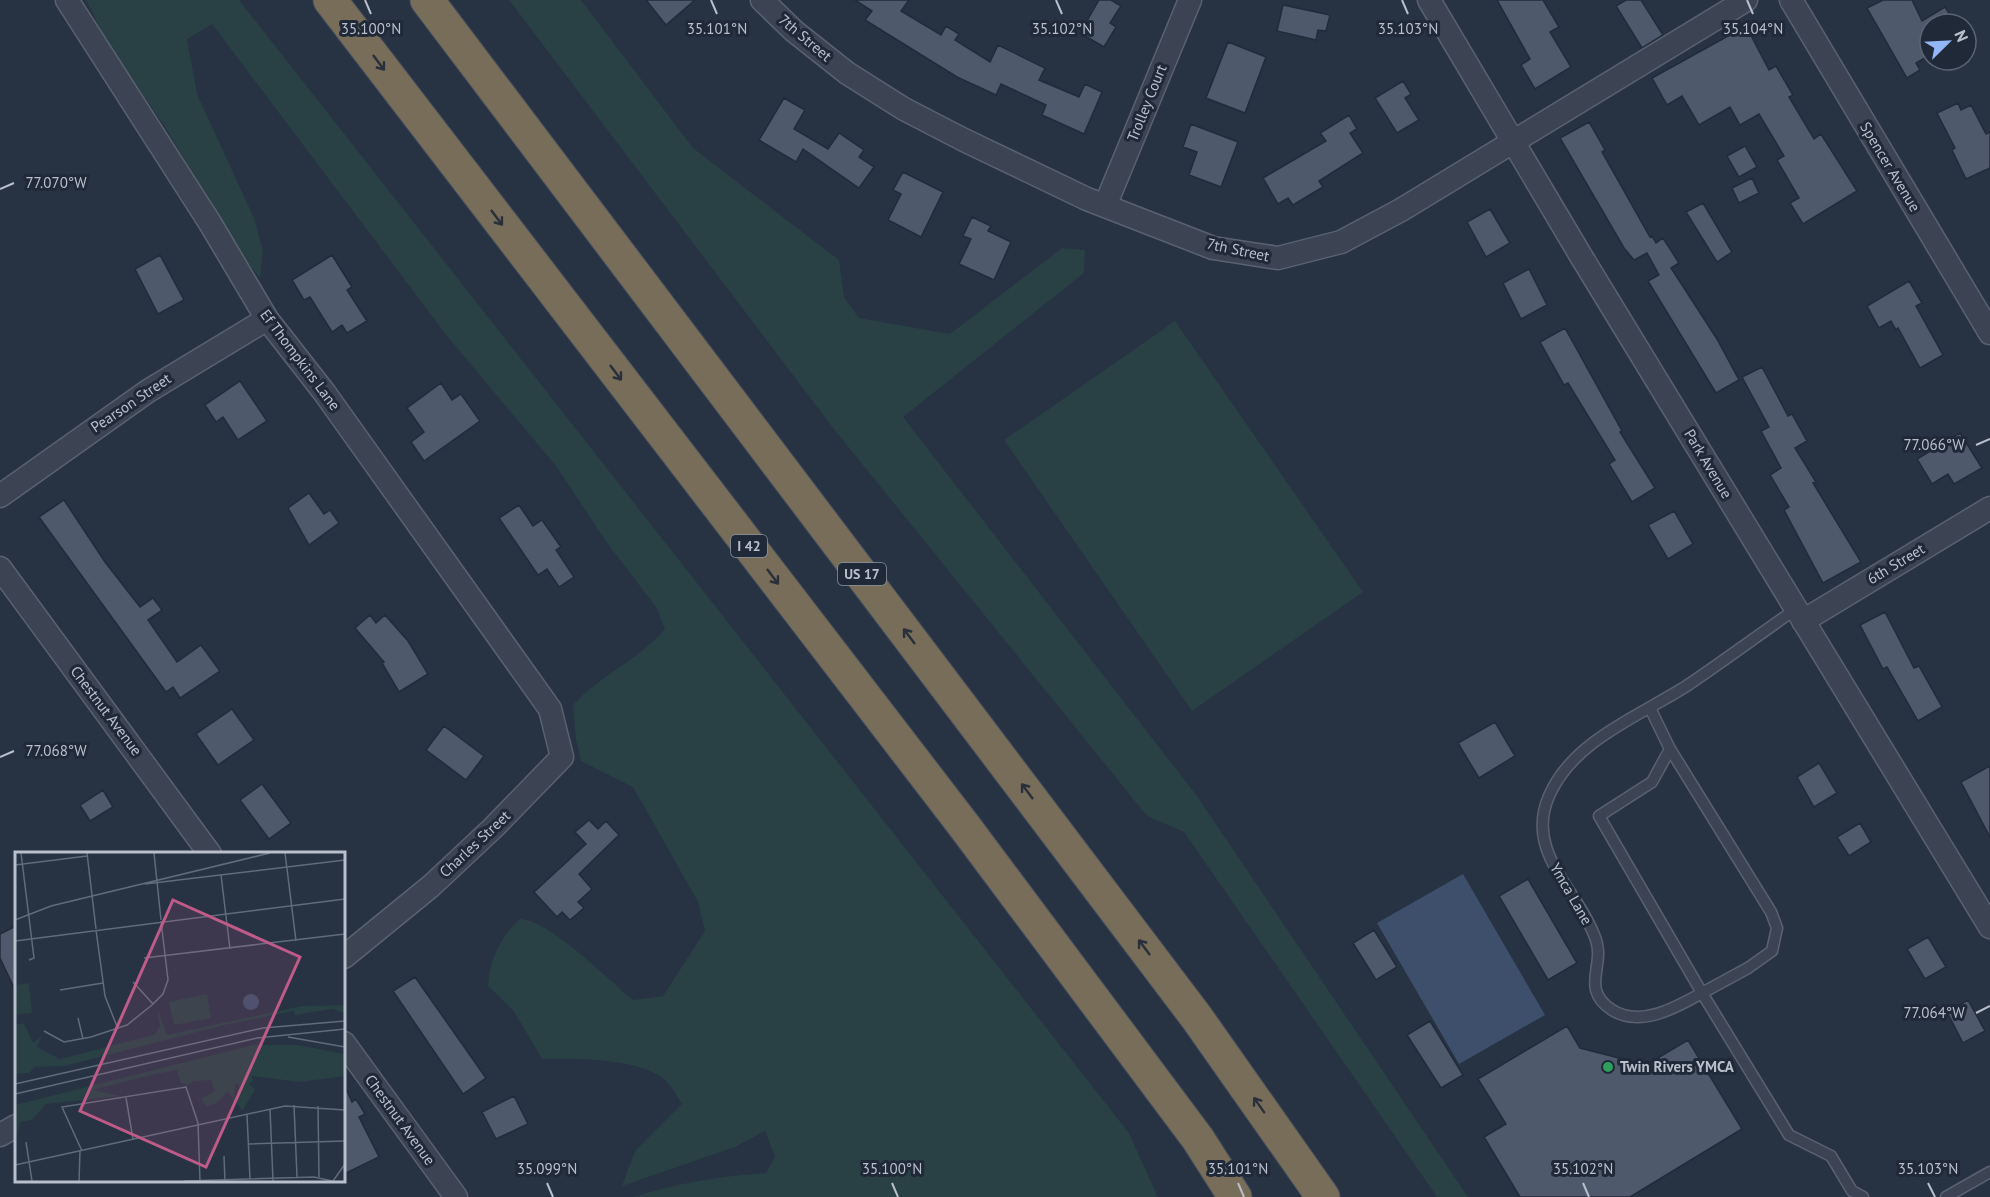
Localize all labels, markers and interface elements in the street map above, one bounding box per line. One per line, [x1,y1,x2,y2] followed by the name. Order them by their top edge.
[775,10,836,65] street label: 7th Street
[1918,12,1978,72] north arrow
[341,19,401,38] text: 35.100°N
[687,19,747,38] text: 35.101°N
[1032,19,1092,38] text: 35.102°N
[1378,19,1438,38] text: 35.103°N
[1723,19,1783,38] text: 35.104°N
[1950,27,1973,45] text: N
[372,55,385,71] one-way arrow
[1123,62,1171,144] street label: Trolley Court
[1856,118,1925,215] street label: Spencer Avenue
[25,173,87,192] text: 77.070°W
[491,209,504,225] one-way arrow
[1205,234,1271,265] street label: 7th Street
[256,305,345,414] street label: Ef Thompkins Lane
[610,364,623,380] one-way arrow
[87,369,175,436] street label: Pearson Street
[1680,426,1737,502] street label: Park Avenue
[1903,435,1965,454] text: 77.066°W
[731,535,767,557] road number: I 42
[1864,539,1928,588] street label: 6th Street
[838,563,886,585] road number: US 17
[767,569,780,585] one-way arrow
[903,628,916,644] one-way arrow
[66,662,146,759] street label: Chestnut Avenue
[25,741,87,760] text: 77.068°W
[1021,784,1033,800] one-way arrow
[435,806,514,881] street label: Charles Street
[15,852,345,1182] inset map
[1546,859,1597,928] street label: Ymca Lane
[1138,940,1151,956] one-way arrow
[1903,1003,1965,1022] text: 77.064°W
[1620,1057,1735,1076] place label: Twin Rivers YMCA
[1601,1060,1615,1074] marker: Twin Rivers YMCA
[361,1071,440,1169] street label: Chestnut Avenue
[1253,1097,1265,1113] one-way arrow
[517,1159,577,1178] text: 35.099°N
[862,1159,922,1178] text: 35.100°N
[1208,1159,1268,1178] text: 35.101°N
[1553,1159,1613,1178] text: 35.102°N
[1898,1159,1958,1178] text: 35.103°N

